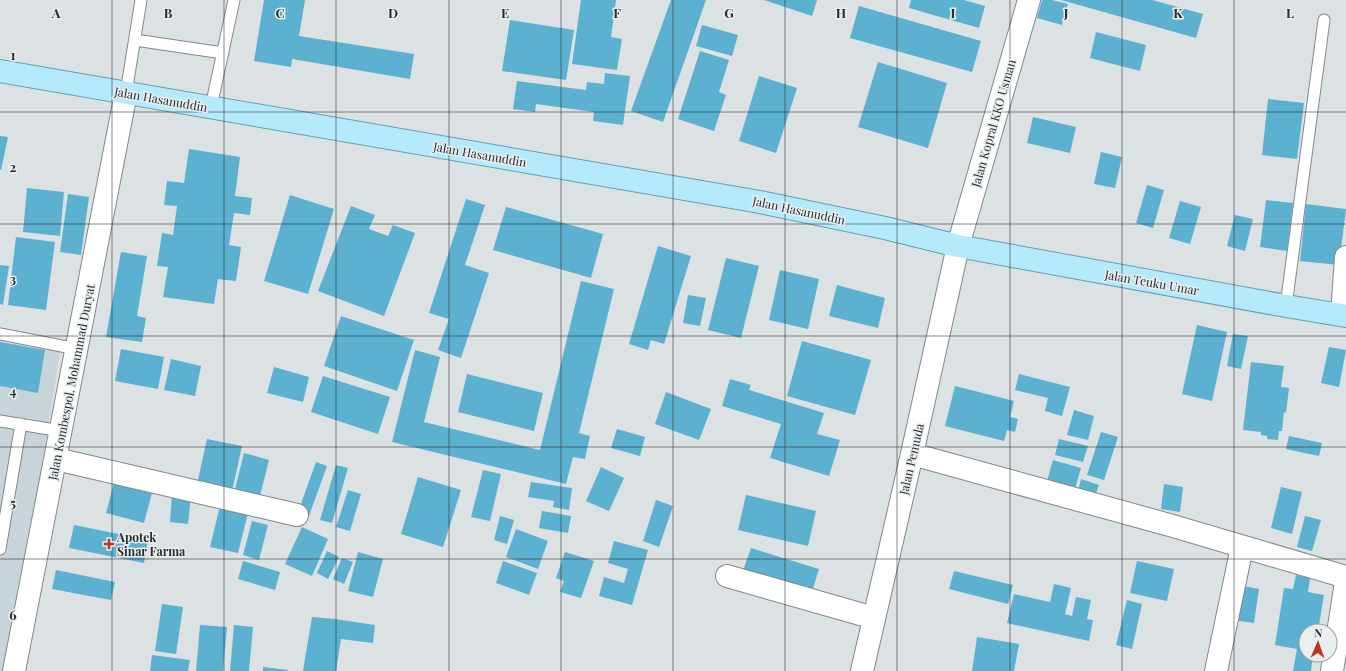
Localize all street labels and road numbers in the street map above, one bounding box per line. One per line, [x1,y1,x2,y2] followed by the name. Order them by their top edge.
[967,57,1019,190] street label: Jalan Kopral KKO Usman
[112,83,209,115] street label: Jalan Hasanuddin
[431,138,528,170] street label: Jalan Hasanuddin
[750,192,847,228] street label: Jalan Hasanuddin
[1103,266,1201,298] street label: Jalan Teuku Umar
[44,282,98,482] street label: Jalan Kombespol. Mohammad Duryat
[895,422,927,497] street label: Jalan Pemuda

